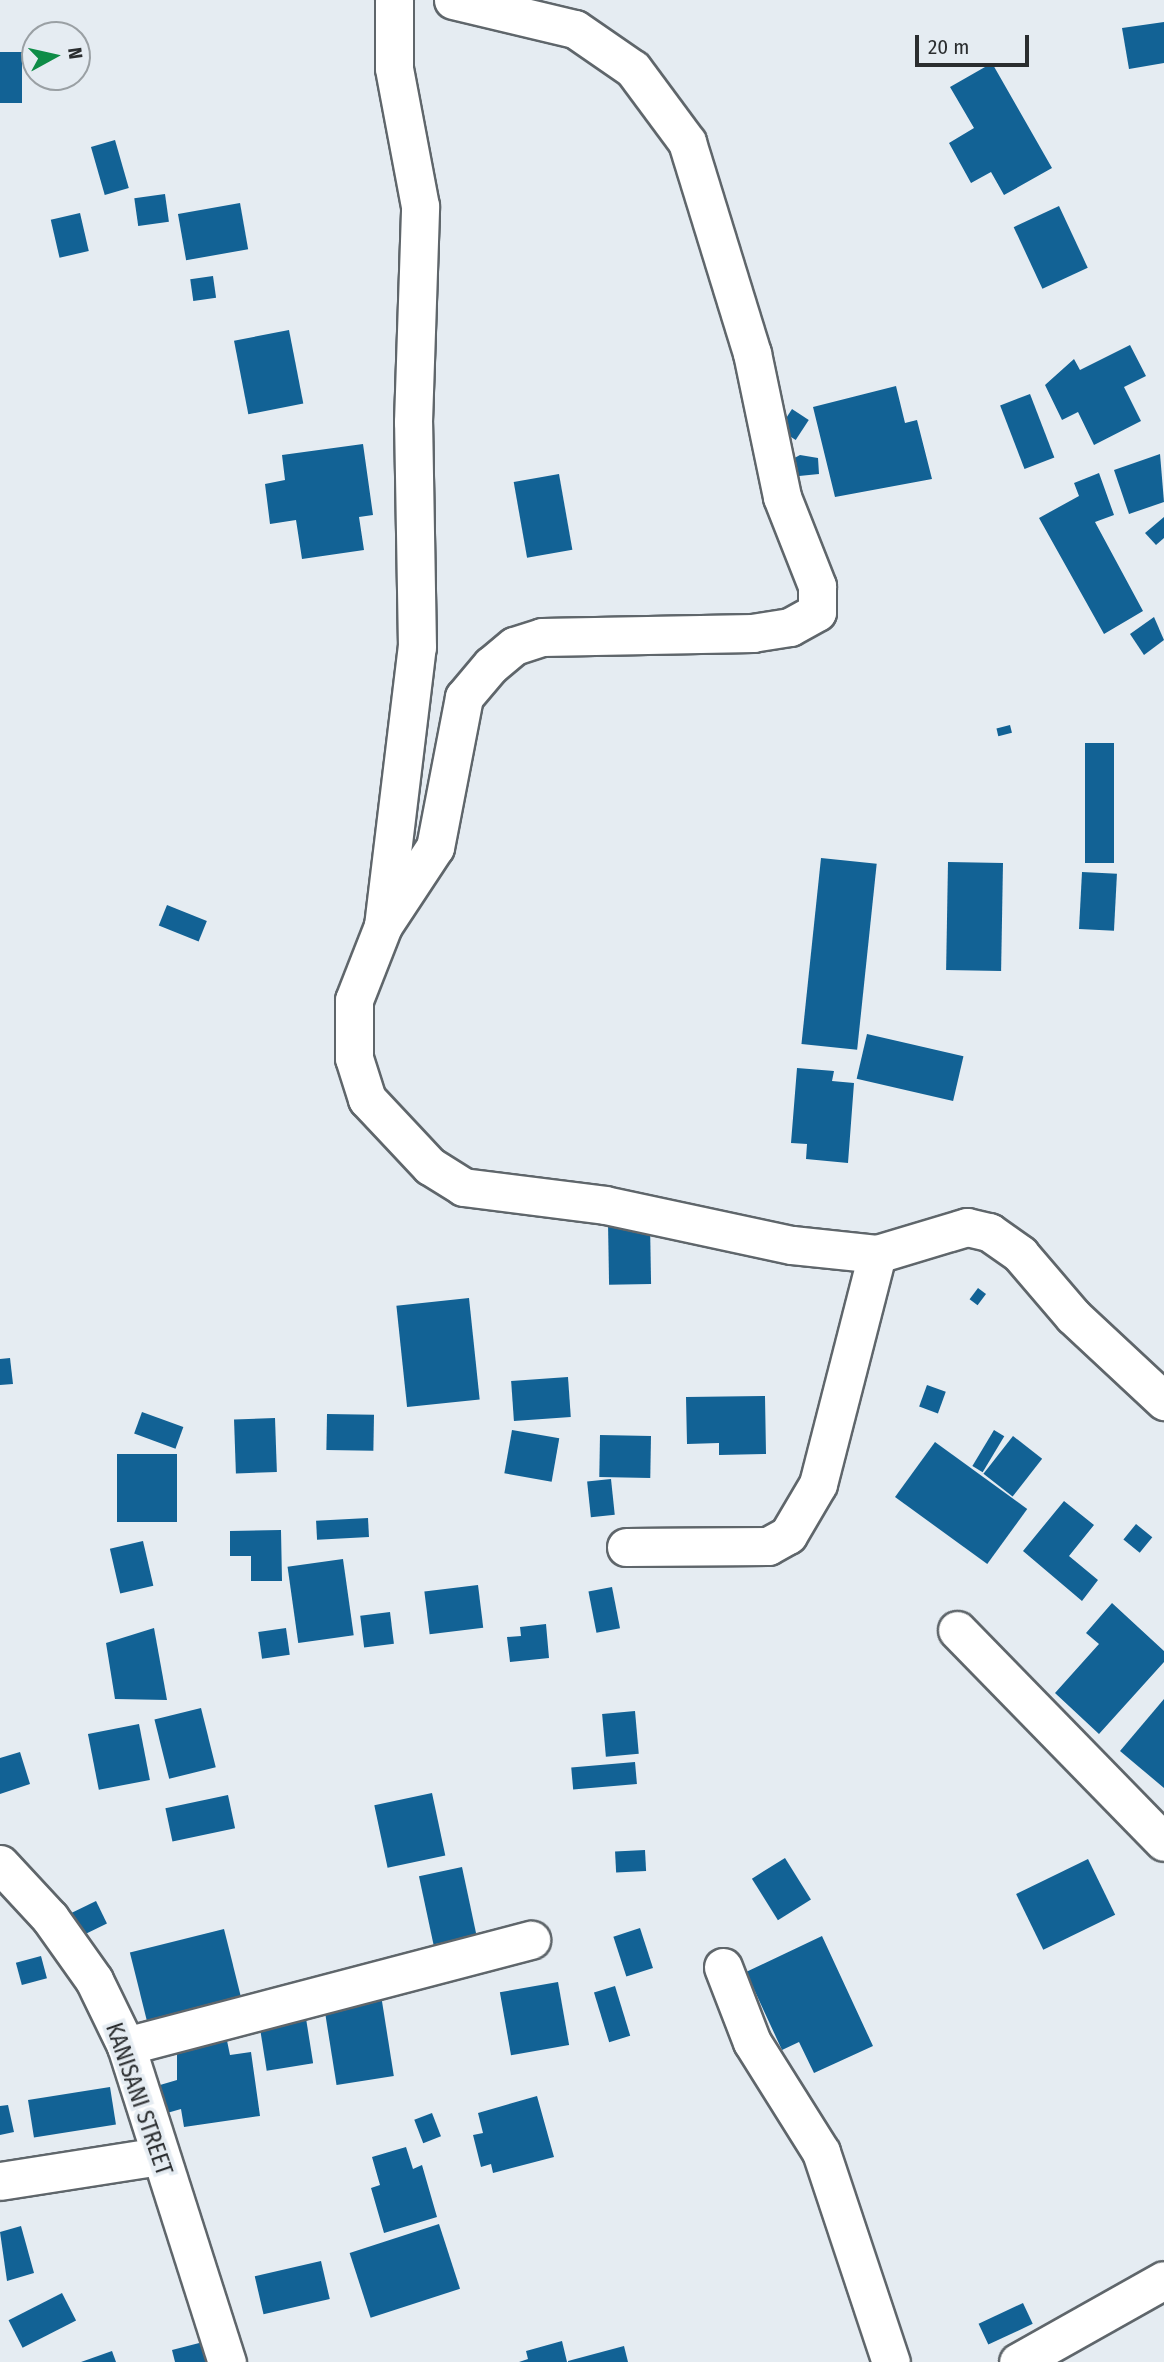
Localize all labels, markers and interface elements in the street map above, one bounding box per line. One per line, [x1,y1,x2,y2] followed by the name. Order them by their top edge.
[21,21,91,91] north arrow
[919,21,1033,65] scale bar
[928,34,969,60] text: 20 m
[63,46,87,61] text: N
[100,2019,178,2179] street label: KANISANI STREET

